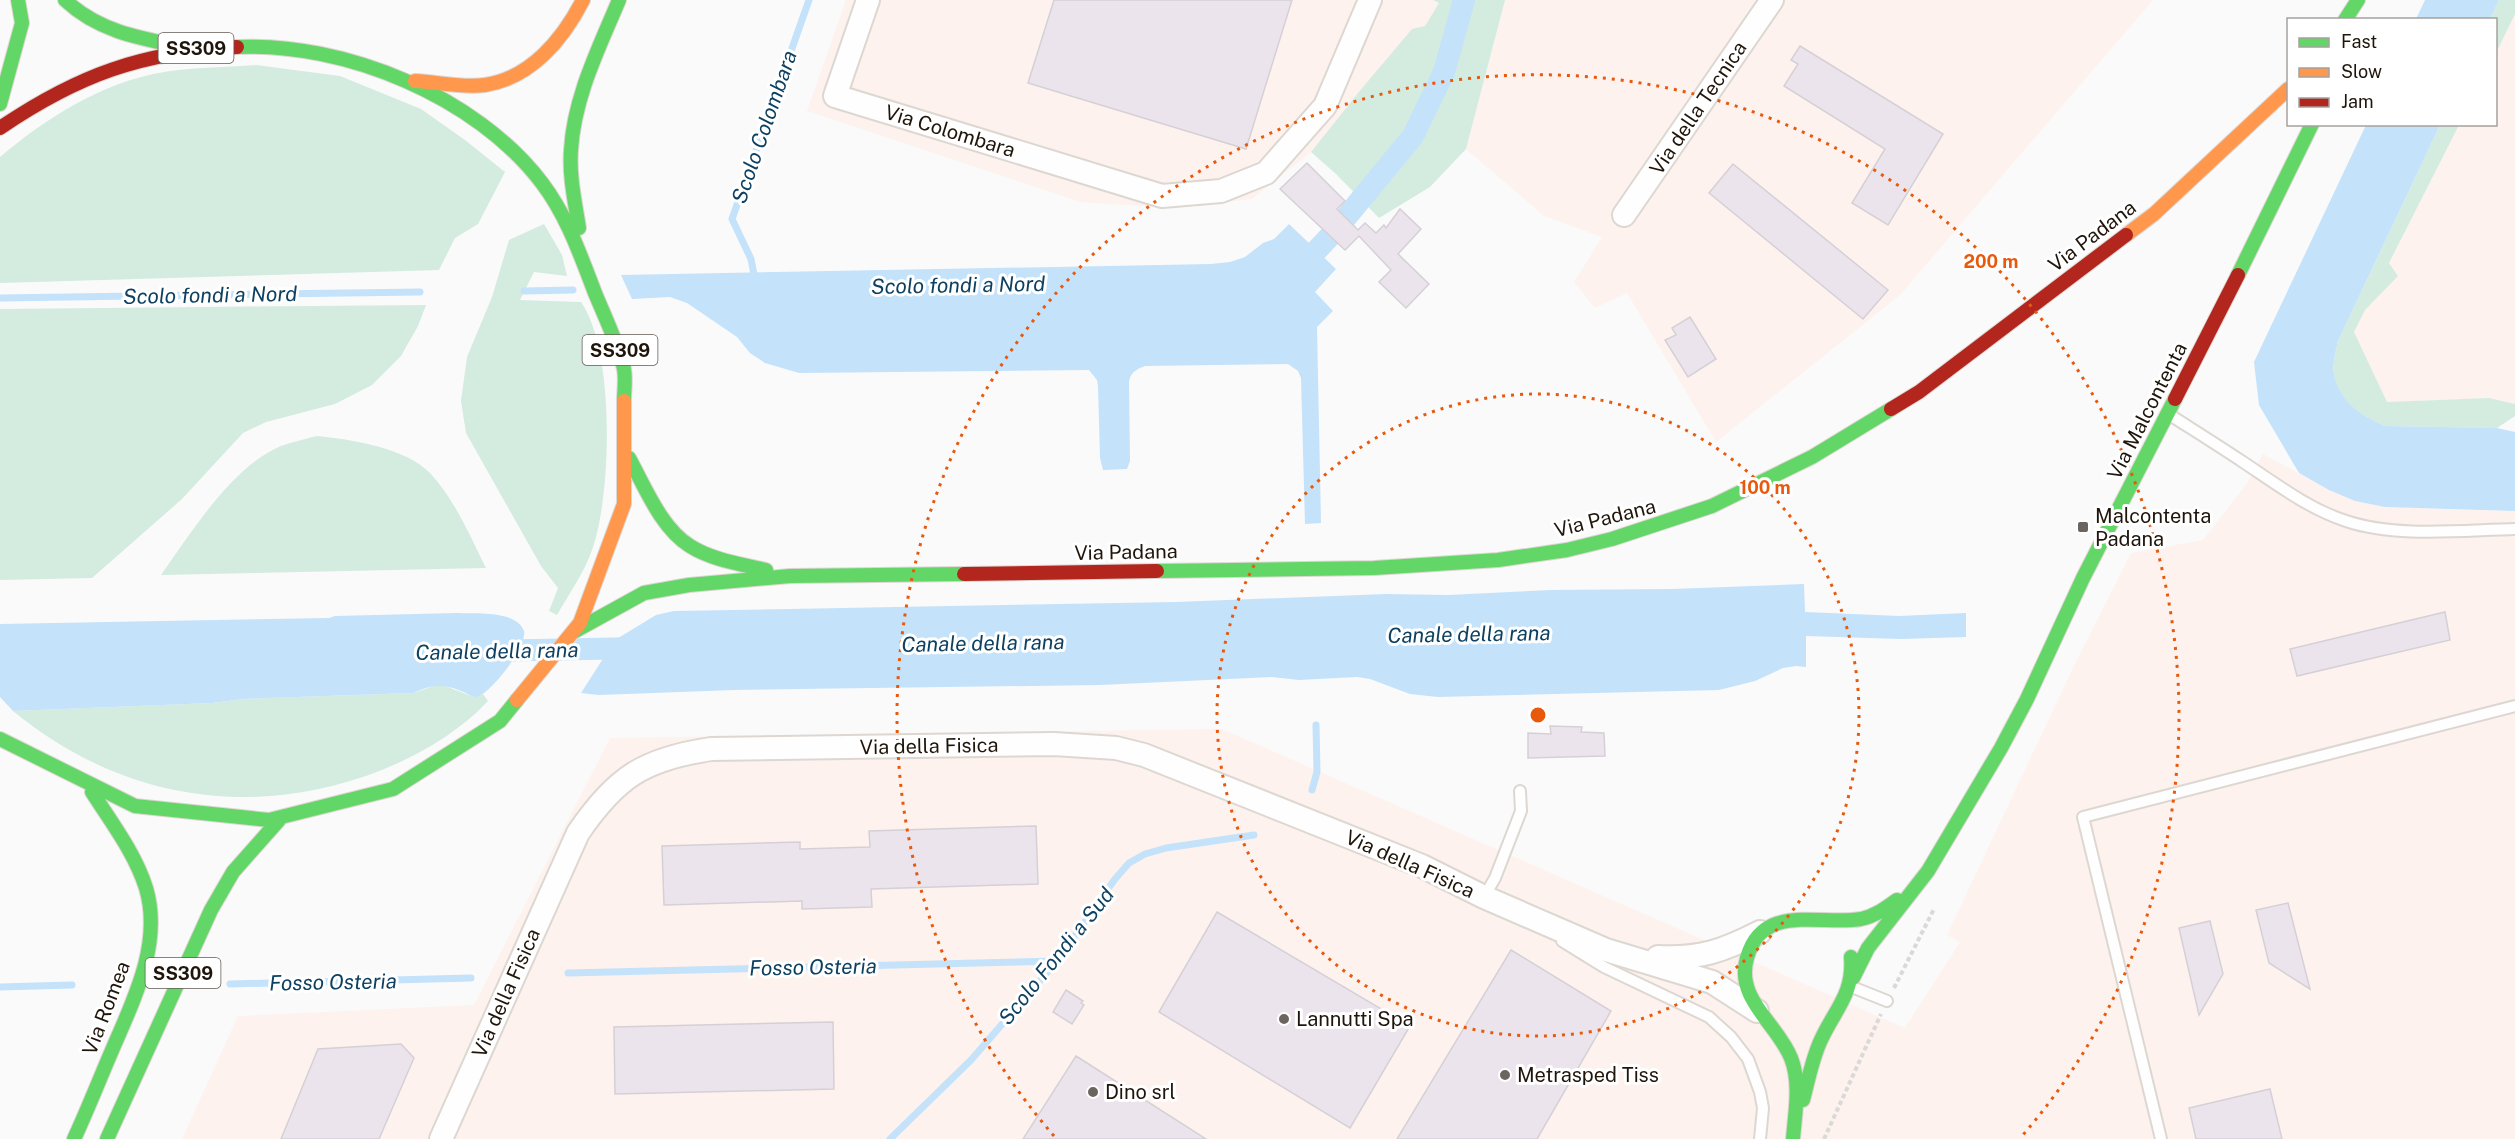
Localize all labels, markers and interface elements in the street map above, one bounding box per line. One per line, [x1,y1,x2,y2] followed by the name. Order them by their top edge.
[2287,18,2497,126] legend
[2341,31,2377,52] text: Fast
[158,33,234,63] road number: SS309
[1644,37,1752,179] street label: Via della Tecnica
[726,47,802,207] water label: Scolo Colombara
[2341,61,2382,82] text: Slow
[2341,91,2374,112] text: Jam
[882,100,1018,162] street label: Via Colombara
[2043,195,2141,277] street label: Via Padana
[1964,251,2018,272] text: 200 m
[871,271,1045,299] water label: Scolo fondi a Nord
[123,281,297,309] water label: Scolo fondi a Nord
[582,335,658,365] road number: SS309
[2102,338,2192,484] street label: Via Malcontenta
[1739,477,1791,498] text: 100 m
[1552,494,1658,542] street label: Via Padana
[2095,504,2211,551] place label: Malcontenta Padana
[2076,520,2090,534] marker: Malcontenta Padana
[1074,539,1178,565] street label: Via Padana
[1387,620,1551,648] water label: Canale della rana
[901,629,1065,657] water label: Canale della rana
[415,637,579,665] water label: Canale della rana
[1528,705,1548,725] centre of rings
[859,733,999,759] street label: Via della Fisica
[1342,825,1478,903] street label: Via della Fisica
[993,882,1119,1030] water label: Scolo Fondi a Sud
[467,925,545,1061] street label: Via della Fisica
[749,953,877,981] water label: Fosso Osteria
[77,958,135,1058] street label: Via Romea
[146,958,220,988] road number: SS309
[269,968,397,996] water label: Fosso Osteria
[1296,1007,1414,1031] place label: Lannutti Spa
[1277,1012,1291,1026] marker: Lannutti Spa
[1517,1063,1659,1087] place label: Metrasped Tiss
[1498,1068,1512,1082] marker: Metrasped Tiss
[1105,1080,1176,1104] place label: Dino srl
[1086,1085,1100,1099] marker: Dino srl

